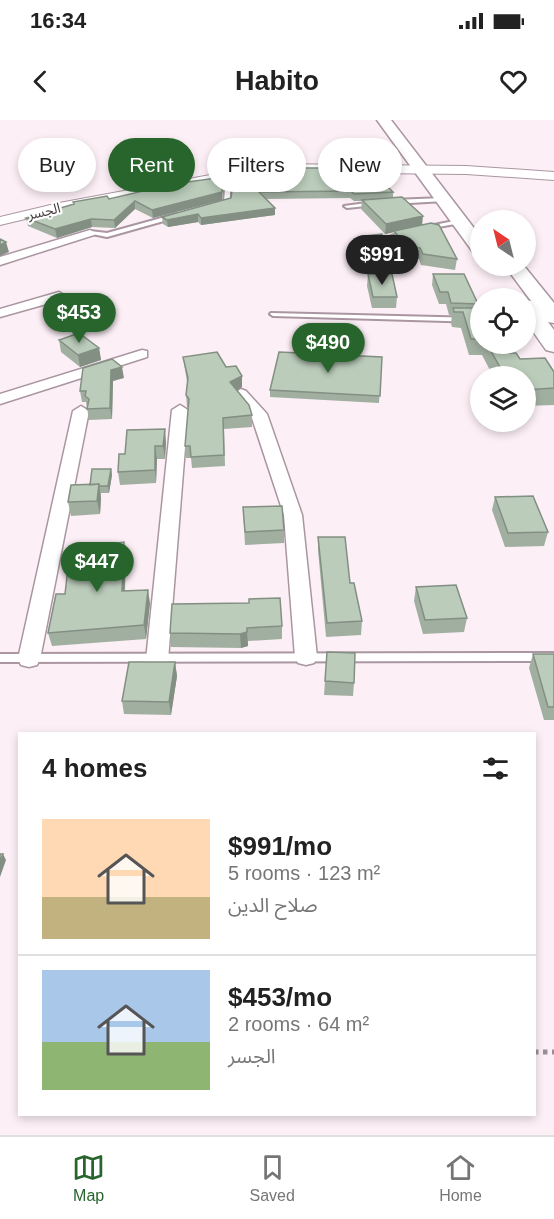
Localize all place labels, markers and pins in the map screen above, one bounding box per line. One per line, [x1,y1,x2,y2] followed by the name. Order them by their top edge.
[346,235,418,286] pin: $991
[43,293,115,344] pin: $453
[292,323,364,374] pin: $490
[61,542,133,593] pin: $447

